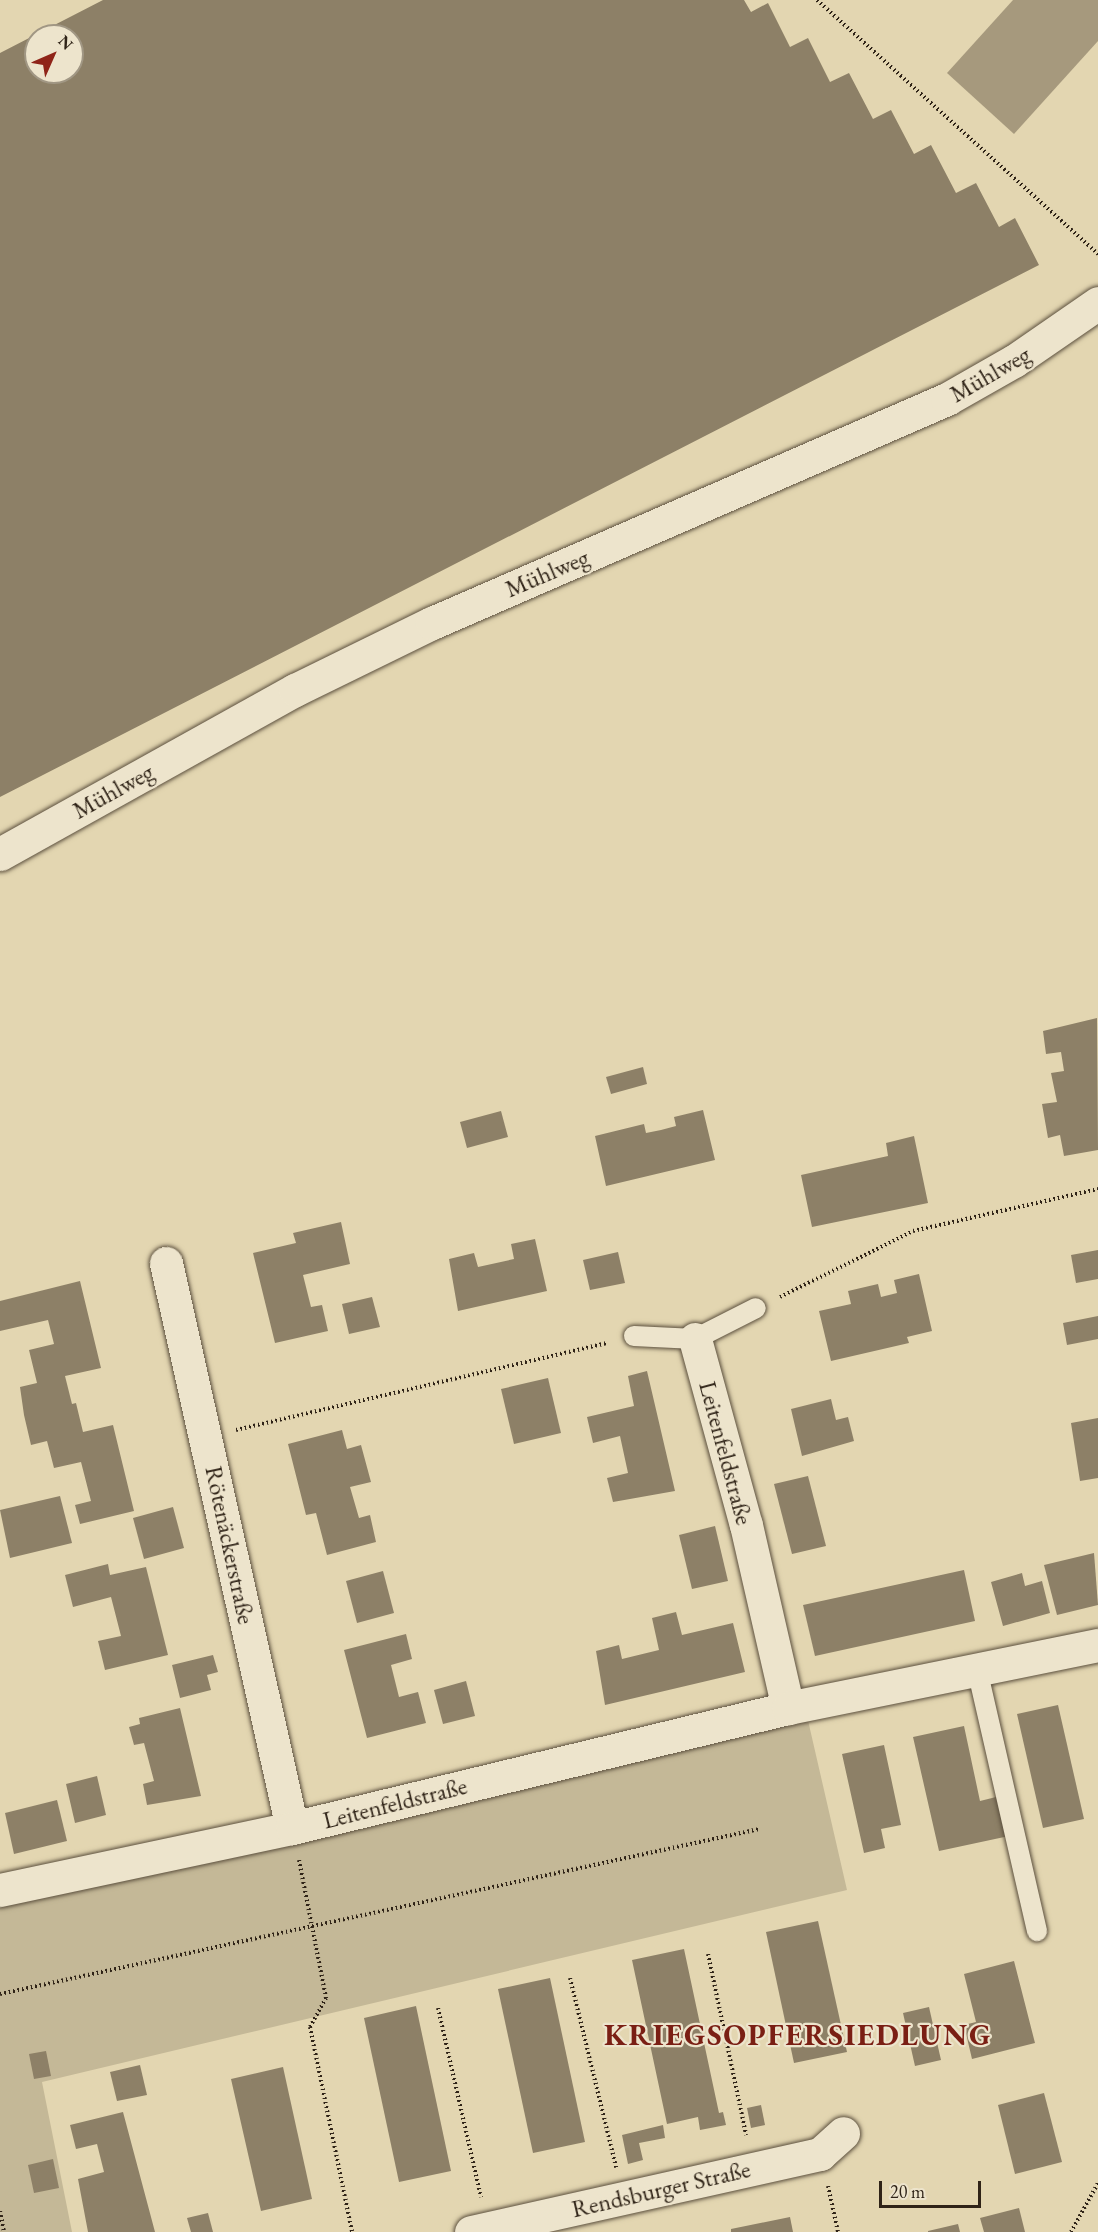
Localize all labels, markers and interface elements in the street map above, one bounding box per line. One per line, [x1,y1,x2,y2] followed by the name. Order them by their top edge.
[24,24,84,84] north arrow
[54,30,78,54] text: N
[945,340,1035,408] street label: Mühlweg
[501,543,593,603] street label: Mühlweg
[68,757,158,825] street label: Mühlweg
[693,1378,759,1528] street label: Leitenfeldstraße
[199,1463,261,1627] street label: Rötenäckerstraße
[320,1771,470,1835] street label: Leitenfeldstraße
[604,2017,992,2053] district label: KRIEGSOPFERSIEDLUNG
[569,2154,753,2224] street label: Rendsburger Straße
[882,2169,984,2207] scale bar
[890,2180,925,2203] text: 20 m

